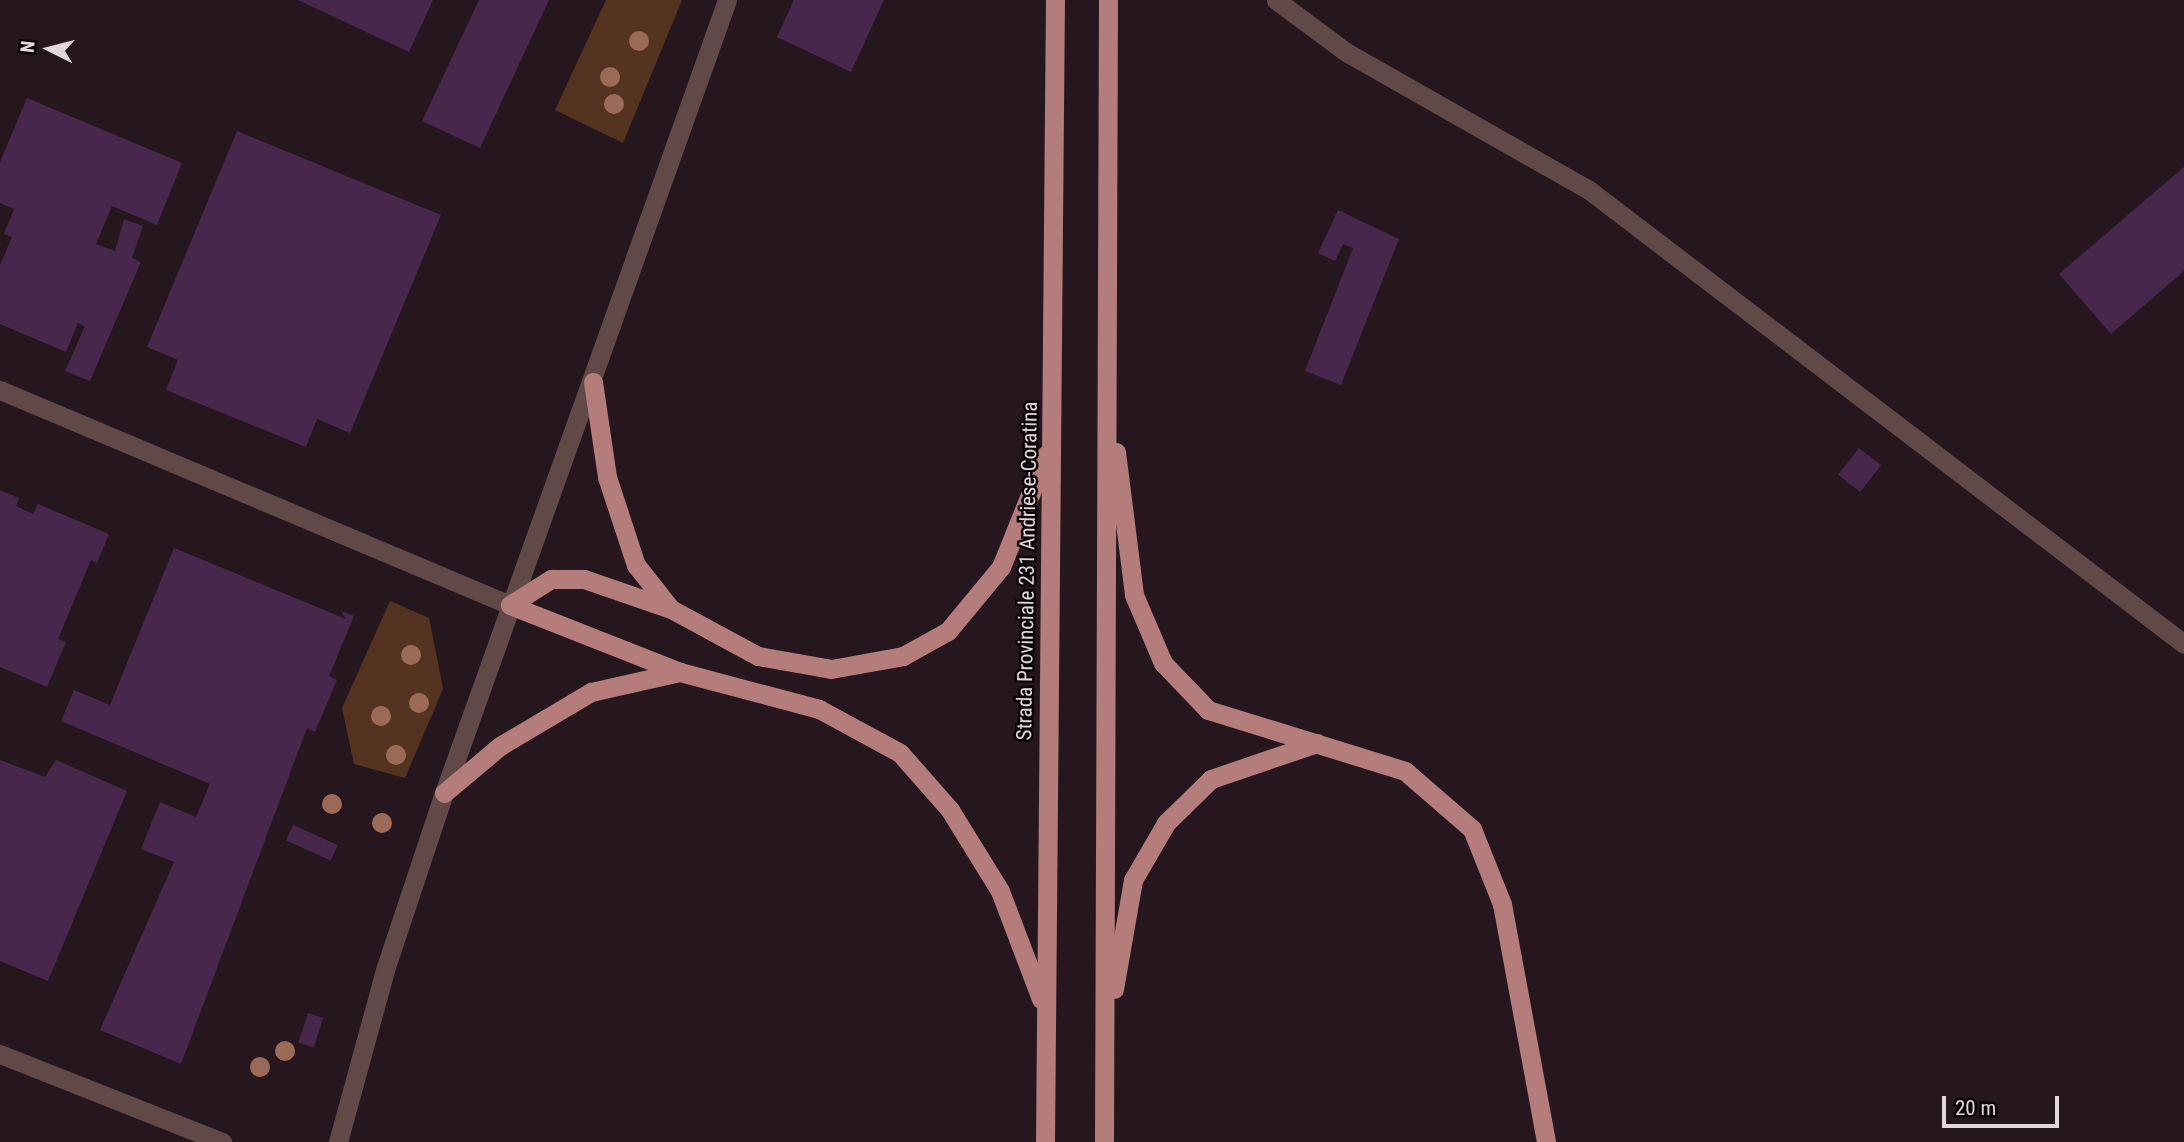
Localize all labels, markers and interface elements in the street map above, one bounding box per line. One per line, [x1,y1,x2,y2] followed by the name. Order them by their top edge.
[14,14,84,84] north arrow
[16,40,40,54] text: N
[1011,401,1043,741] street label: Strada Provinciale 231 Andriese-Coratina
[1946,1082,2063,1126] scale bar
[1955,1096,1996,1120] text: 20 m

